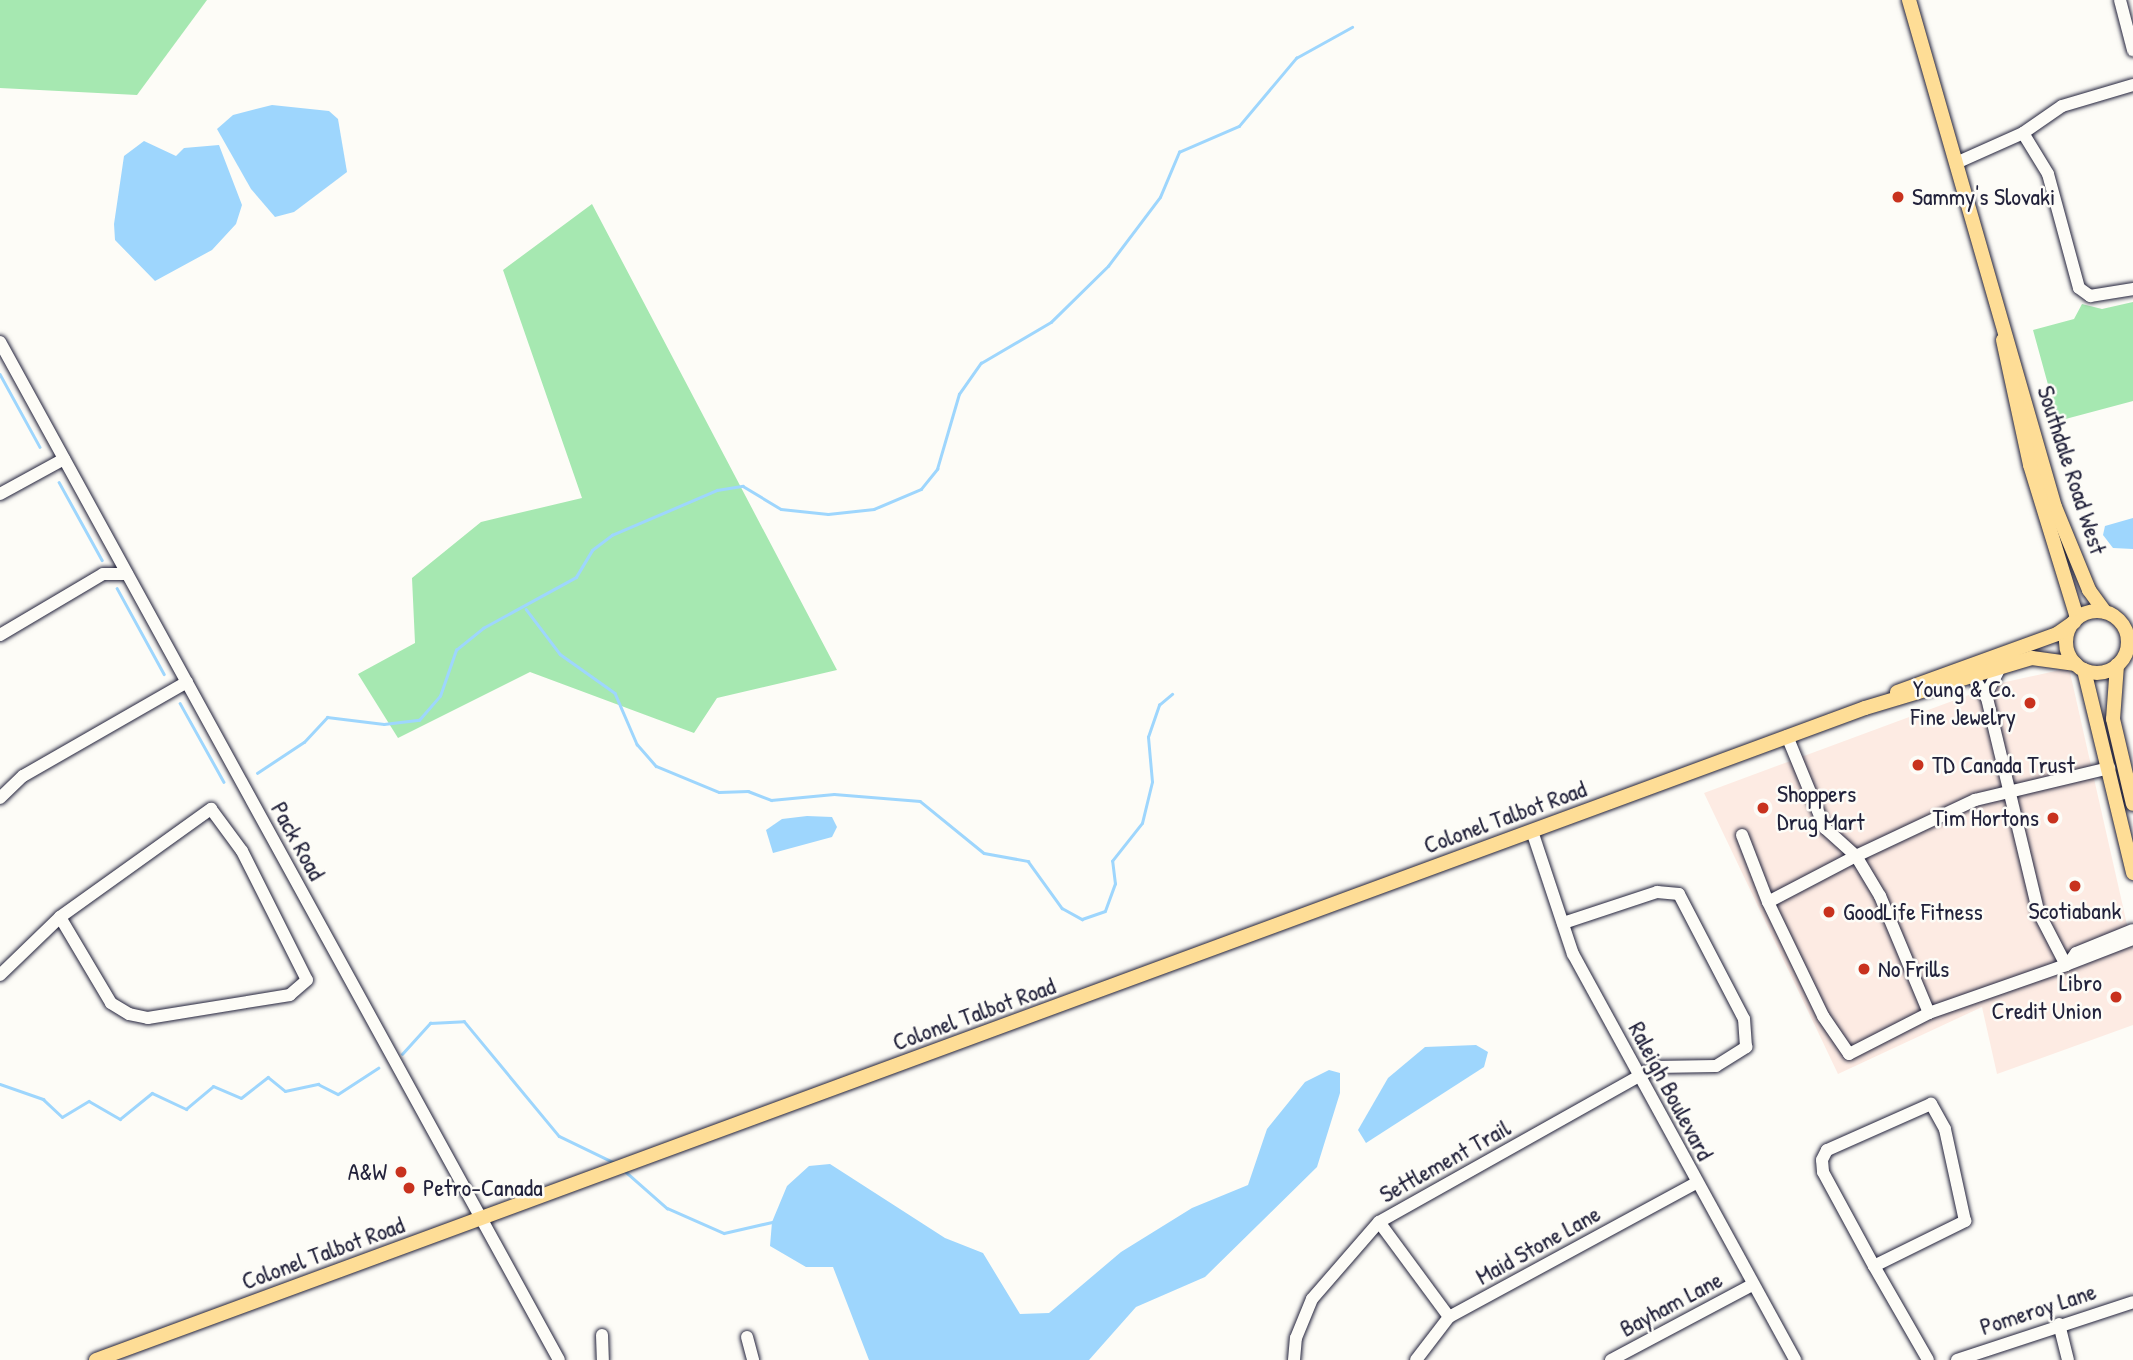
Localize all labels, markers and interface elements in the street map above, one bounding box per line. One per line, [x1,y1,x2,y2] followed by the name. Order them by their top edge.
[1912,183,2055,211] place label: Sammy's Slovaki
[1890,189,1906,205] marker: Sammy's Slovaki
[2031,382,2113,558] street label: Southdale Road West
[1911,675,2016,731] place label: Young & Co. Fine Jewelry
[2022,695,2038,711] marker: Young & Co. Fine Jewelry
[1932,751,2075,779] place label: TD Canada Trust
[1910,757,1926,773] marker: TD Canada Trust
[1420,774,1590,860] street label: Colonel Talbot Road
[1777,780,1865,836] place label: Shoppers Drug Mart
[265,797,331,885] street label: Pack Road
[1755,800,1771,816] marker: Shoppers Drug Mart
[1932,804,2039,832] place label: Tim Hortons
[2045,810,2061,826] marker: Tim Hortons
[2067,878,2083,894] marker: Scotiabank
[2028,897,2122,925] place label: Scotiabank
[1843,898,1983,926] place label: GoodLife Fitness
[1821,904,1837,920] marker: GoodLife Fitness
[1878,955,1949,983] place label: No Frills
[1856,961,1872,977] marker: No Frills
[1992,969,2102,1025] place label: Libro Credit Union
[889,971,1059,1057] street label: Colonel Talbot Road
[2108,989,2124,1005] marker: Libro Credit Union
[1622,1017,1720,1165] street label: Raleigh Boulevard
[1375,1113,1515,1209] street label: Settlement Trail
[348,1158,387,1186] place label: A&W
[393,1164,409,1180] marker: A&W
[423,1174,543,1202] place label: Petro-Canada
[401,1180,417,1196] marker: Petro-Canada
[1471,1199,1605,1291] street label: Maid Stone Lane
[238,1210,408,1296] street label: Colonel Talbot Road
[1615,1265,1727,1343] street label: Bayham Lane
[1976,1277,2100,1341] street label: Pomeroy Lane

